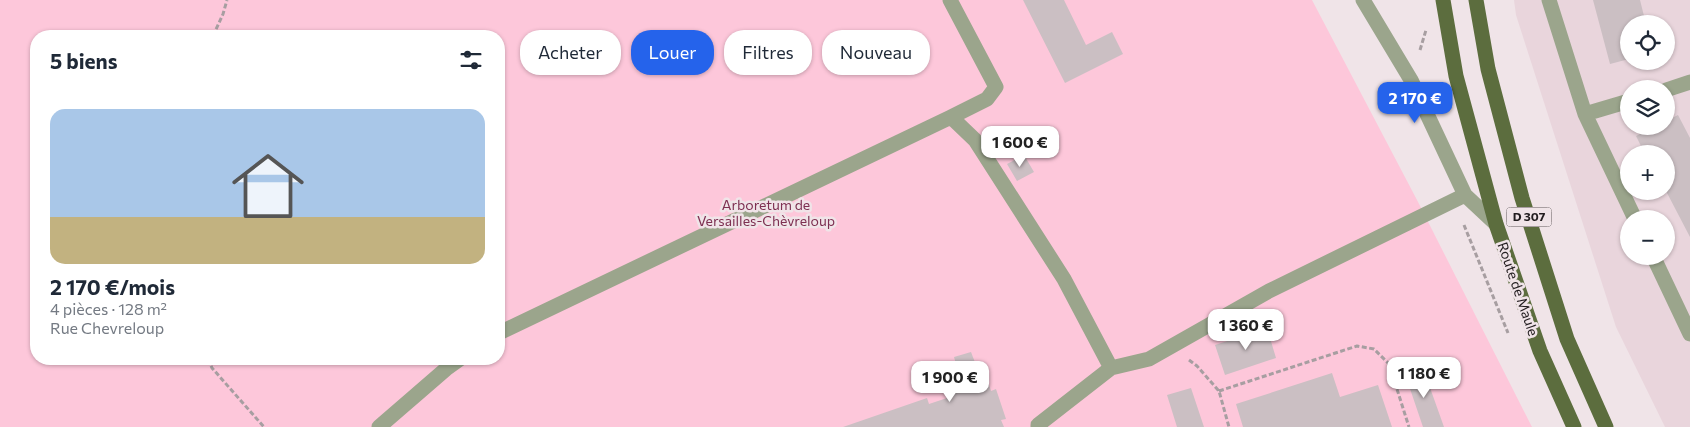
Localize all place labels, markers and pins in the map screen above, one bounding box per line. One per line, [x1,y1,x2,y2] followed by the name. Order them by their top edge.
[1369,82,1461,124] pin: 2 170 €
[974,126,1066,168] pin: 1 600 €
[1200,308,1292,351] pin: 1 360 €
[1378,356,1470,399] pin: 1 180 €
[904,360,996,403] pin: 1 900 €

